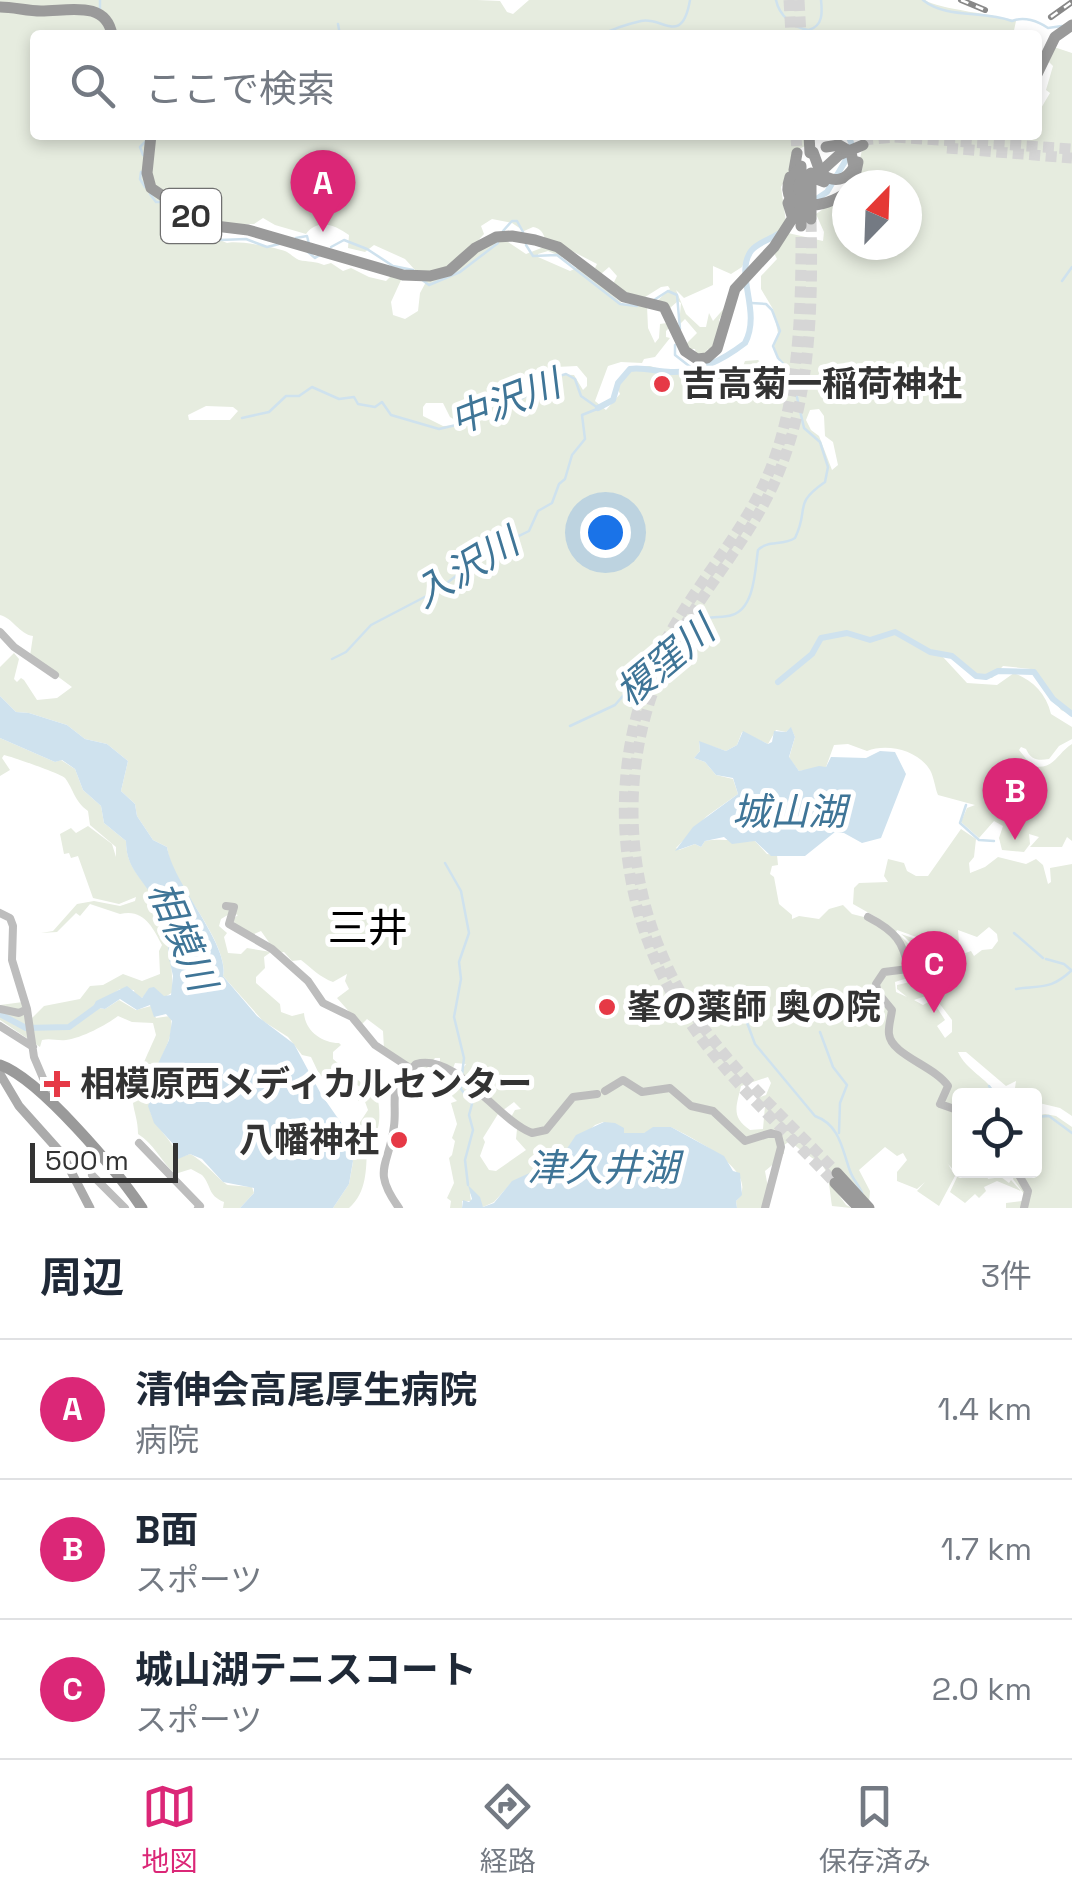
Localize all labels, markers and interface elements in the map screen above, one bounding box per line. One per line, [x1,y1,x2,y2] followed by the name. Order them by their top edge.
[30,30,1042,140] search box
[65,58,120,113] icon: search
[145,65,335,113] text: ここで検索
[290,150,356,232] pin: A
[832,170,922,260] north arrow
[161,189,221,243] road number: 20
[443,358,571,445] water label: 中沢川
[682,362,962,406] place label: 吉高菊一稲荷神社
[651,373,673,395] marker: 吉高菊一稲荷神社
[580,507,631,558] your location
[405,516,531,618] water label: 入沢川
[606,603,727,716] water label: 榎窪川
[982,758,1048,840] pin: B
[732,788,851,836] water label: 城山湖
[138,874,228,1002] water label: 相模川
[328,903,408,954] district label: 三井
[902,930,966,1013] pin: C
[627,985,881,1029] place label: 峯の薬師 奥の院
[596,996,618,1018] marker: 峯の薬師 奥の院
[80,1062,533,1106] place label: 相模原西メディカルセンター
[44,1071,70,1097] marker: 相模原西メディカルセンター
[952,1088,1042,1178] map controls
[952,1088,1042,1178] button: locate
[239,1118,379,1162] place label: 八幡神社
[388,1129,410,1151] marker: 八幡神社
[30,1138,178,1182] scale bar
[45,1142,129,1178] text: 500 m
[527,1144,684,1192] water label: 津久井湖
[40,1251,124,1304] text: 周辺
[981,1256,1032,1296] text: 3件
[135,1366,477,1414] text: 清伸会高尾厚生病院
[62,1389,83,1429] text: A
[938,1389,1032,1429] text: 1.4 km
[135,1420,199,1460] text: 病院
[135,1506,198,1554] text: B面
[62,1529,83,1569] text: B
[941,1529,1032,1569] text: 1.7 km
[135,1560,262,1600] text: スポーツ
[135,1646,477,1694] text: 城山湖テニスコート
[62,1669,83,1709] text: C
[932,1669,1032,1709] text: 2.0 km
[135,1700,262,1740] text: スポーツ
[141,1779,197,1879] tab: 地図
[480,1779,536,1879] tab: 経路
[819,1779,931,1879] tab: 保存済み

